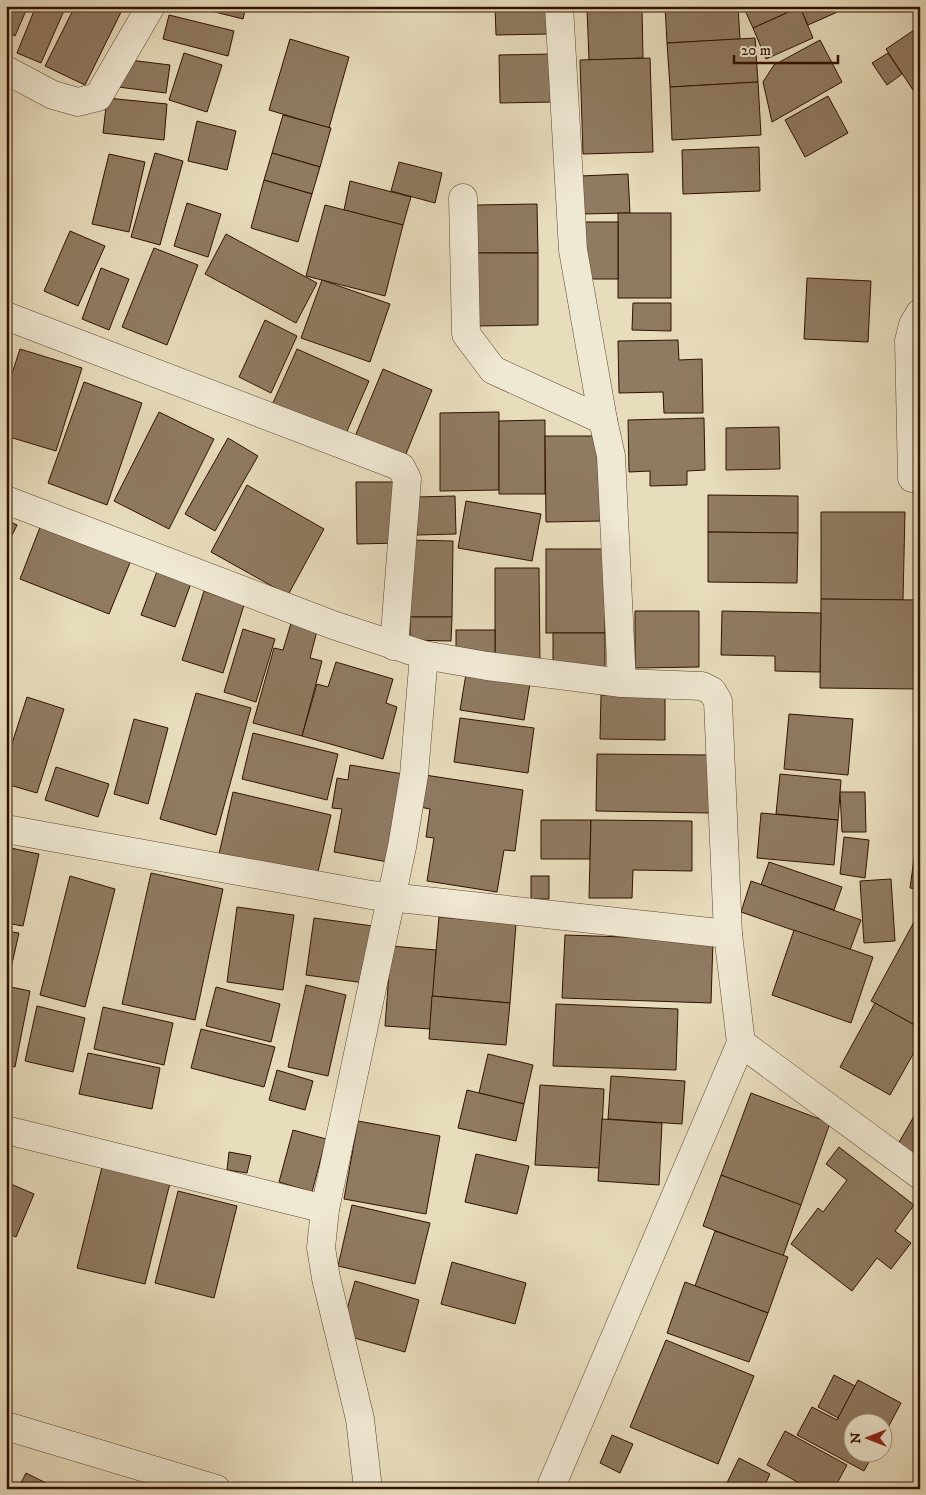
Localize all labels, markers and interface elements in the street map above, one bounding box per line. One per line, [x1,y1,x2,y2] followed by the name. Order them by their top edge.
[734,32,837,64] scale bar
[741,41,771,60] text: 20 m
[844,1412,894,1462] north arrow
[847,1432,865,1444] text: N

